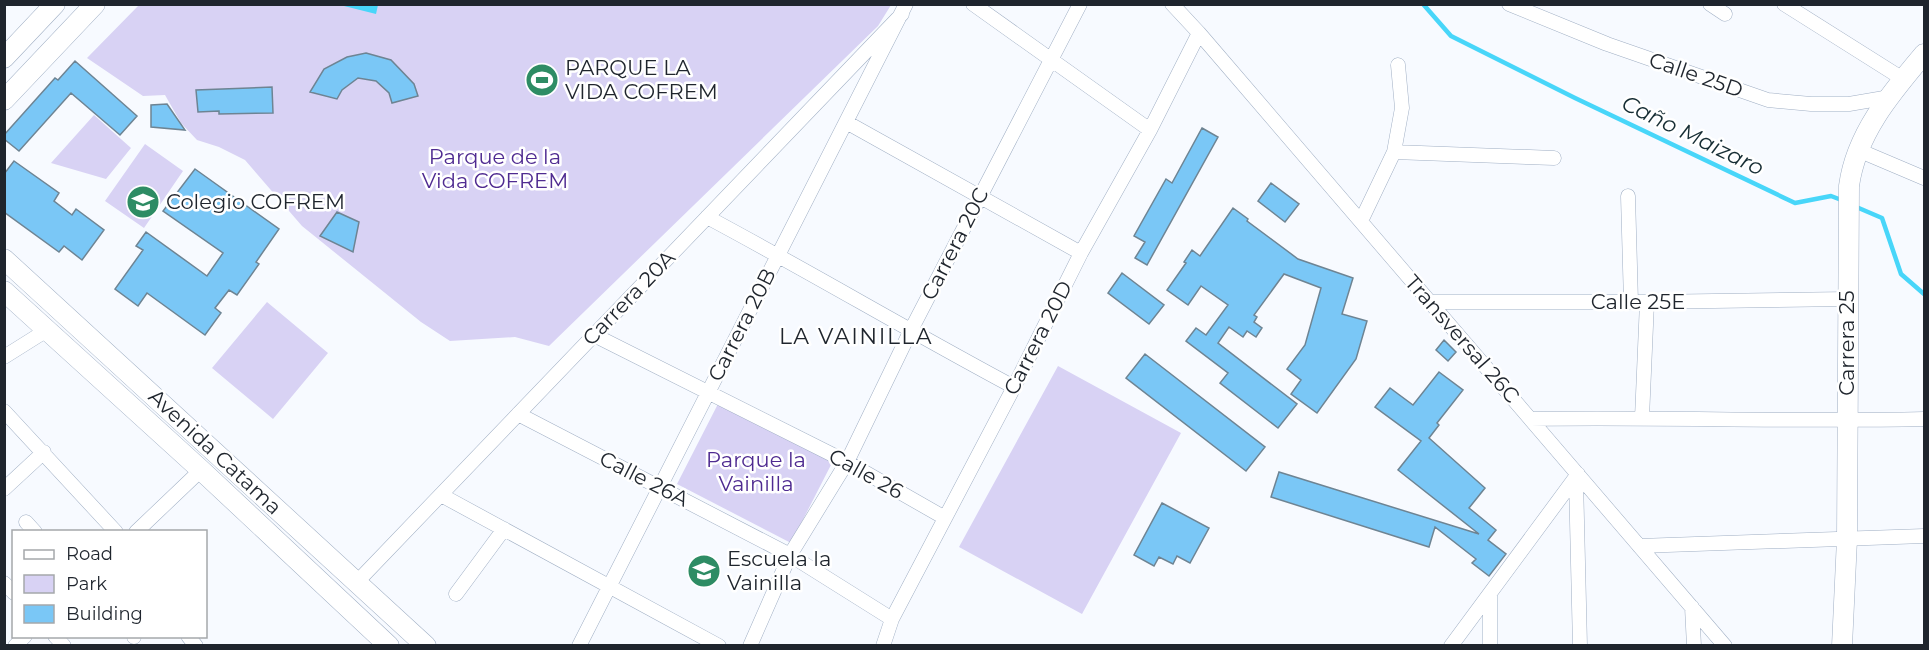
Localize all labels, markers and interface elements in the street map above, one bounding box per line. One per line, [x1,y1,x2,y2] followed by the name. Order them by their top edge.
[1646,47,1746,102] street label: Calle 25D
[565,55,718,104] place label: PARQUE LA VIDA COFREM
[524,62,560,98] sports icon: PARQUE LA VIDA COFREM
[1617,89,1768,182] water label: Caño Maizaro
[422,144,568,193] park label: Parque de la Vida COFREM
[125,184,161,220] school or university icon: Colegio COFREM
[916,184,994,304] street label: Carrera 20C
[166,189,345,214] place label: Colegio COFREM
[577,244,681,350] street label: Carrera 20A
[702,264,781,385] street label: Carrera 20B
[1400,270,1525,408] street label: Transversal 26C
[998,276,1077,399] street label: Carrera 20D
[1591,289,1685,314] street label: Calle 25E
[1834,290,1859,396] street label: Carrera 25
[779,323,933,350] district label: LA VAINILLA
[144,384,287,520] street label: Avenida Catama
[825,443,908,504] street label: Calle 26
[596,446,694,512] street label: Calle 26A
[706,447,806,496] park label: Parque la Vainilla
[12,530,207,638] legend
[66,543,113,565] text: Road
[727,546,831,595] place label: Escuela la Vainilla
[686,553,722,589] school or university icon: Escuela la Vainilla
[66,573,107,595] text: Park
[66,603,143,625] text: Building

